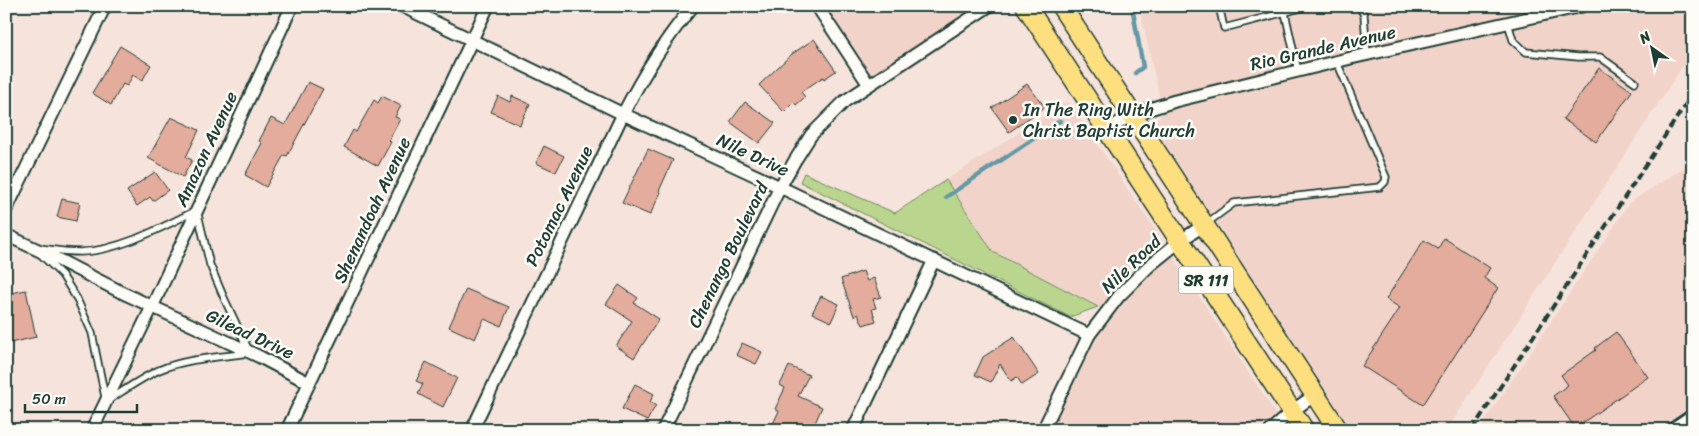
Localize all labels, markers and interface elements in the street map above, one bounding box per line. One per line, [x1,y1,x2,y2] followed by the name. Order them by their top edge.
[1247,16,1399,80] street label: Rio Grande Avenue
[1626,22,1676,72] north arrow
[1633,24,1656,51] text: N
[165,86,247,213] street label: Amazon Avenue
[1022,94,1195,147] place label: In The Ring With Christ Baptist Church
[1007,114,1019,126] marker: In The Ring With Christ Baptist Church
[711,124,795,186] street label: Nile Drive
[324,132,420,288] street label: Shenandoah Avenue
[516,140,602,272] street label: Potomac Avenue
[679,175,778,334] street label: Chenango Boulevard
[1093,225,1170,302] street label: Nile Road
[1178,266,1234,294] road number: SR 111
[200,300,300,368] street label: Gilead Drive
[25,381,138,413] scale bar
[32,386,67,412] text: 50 m

